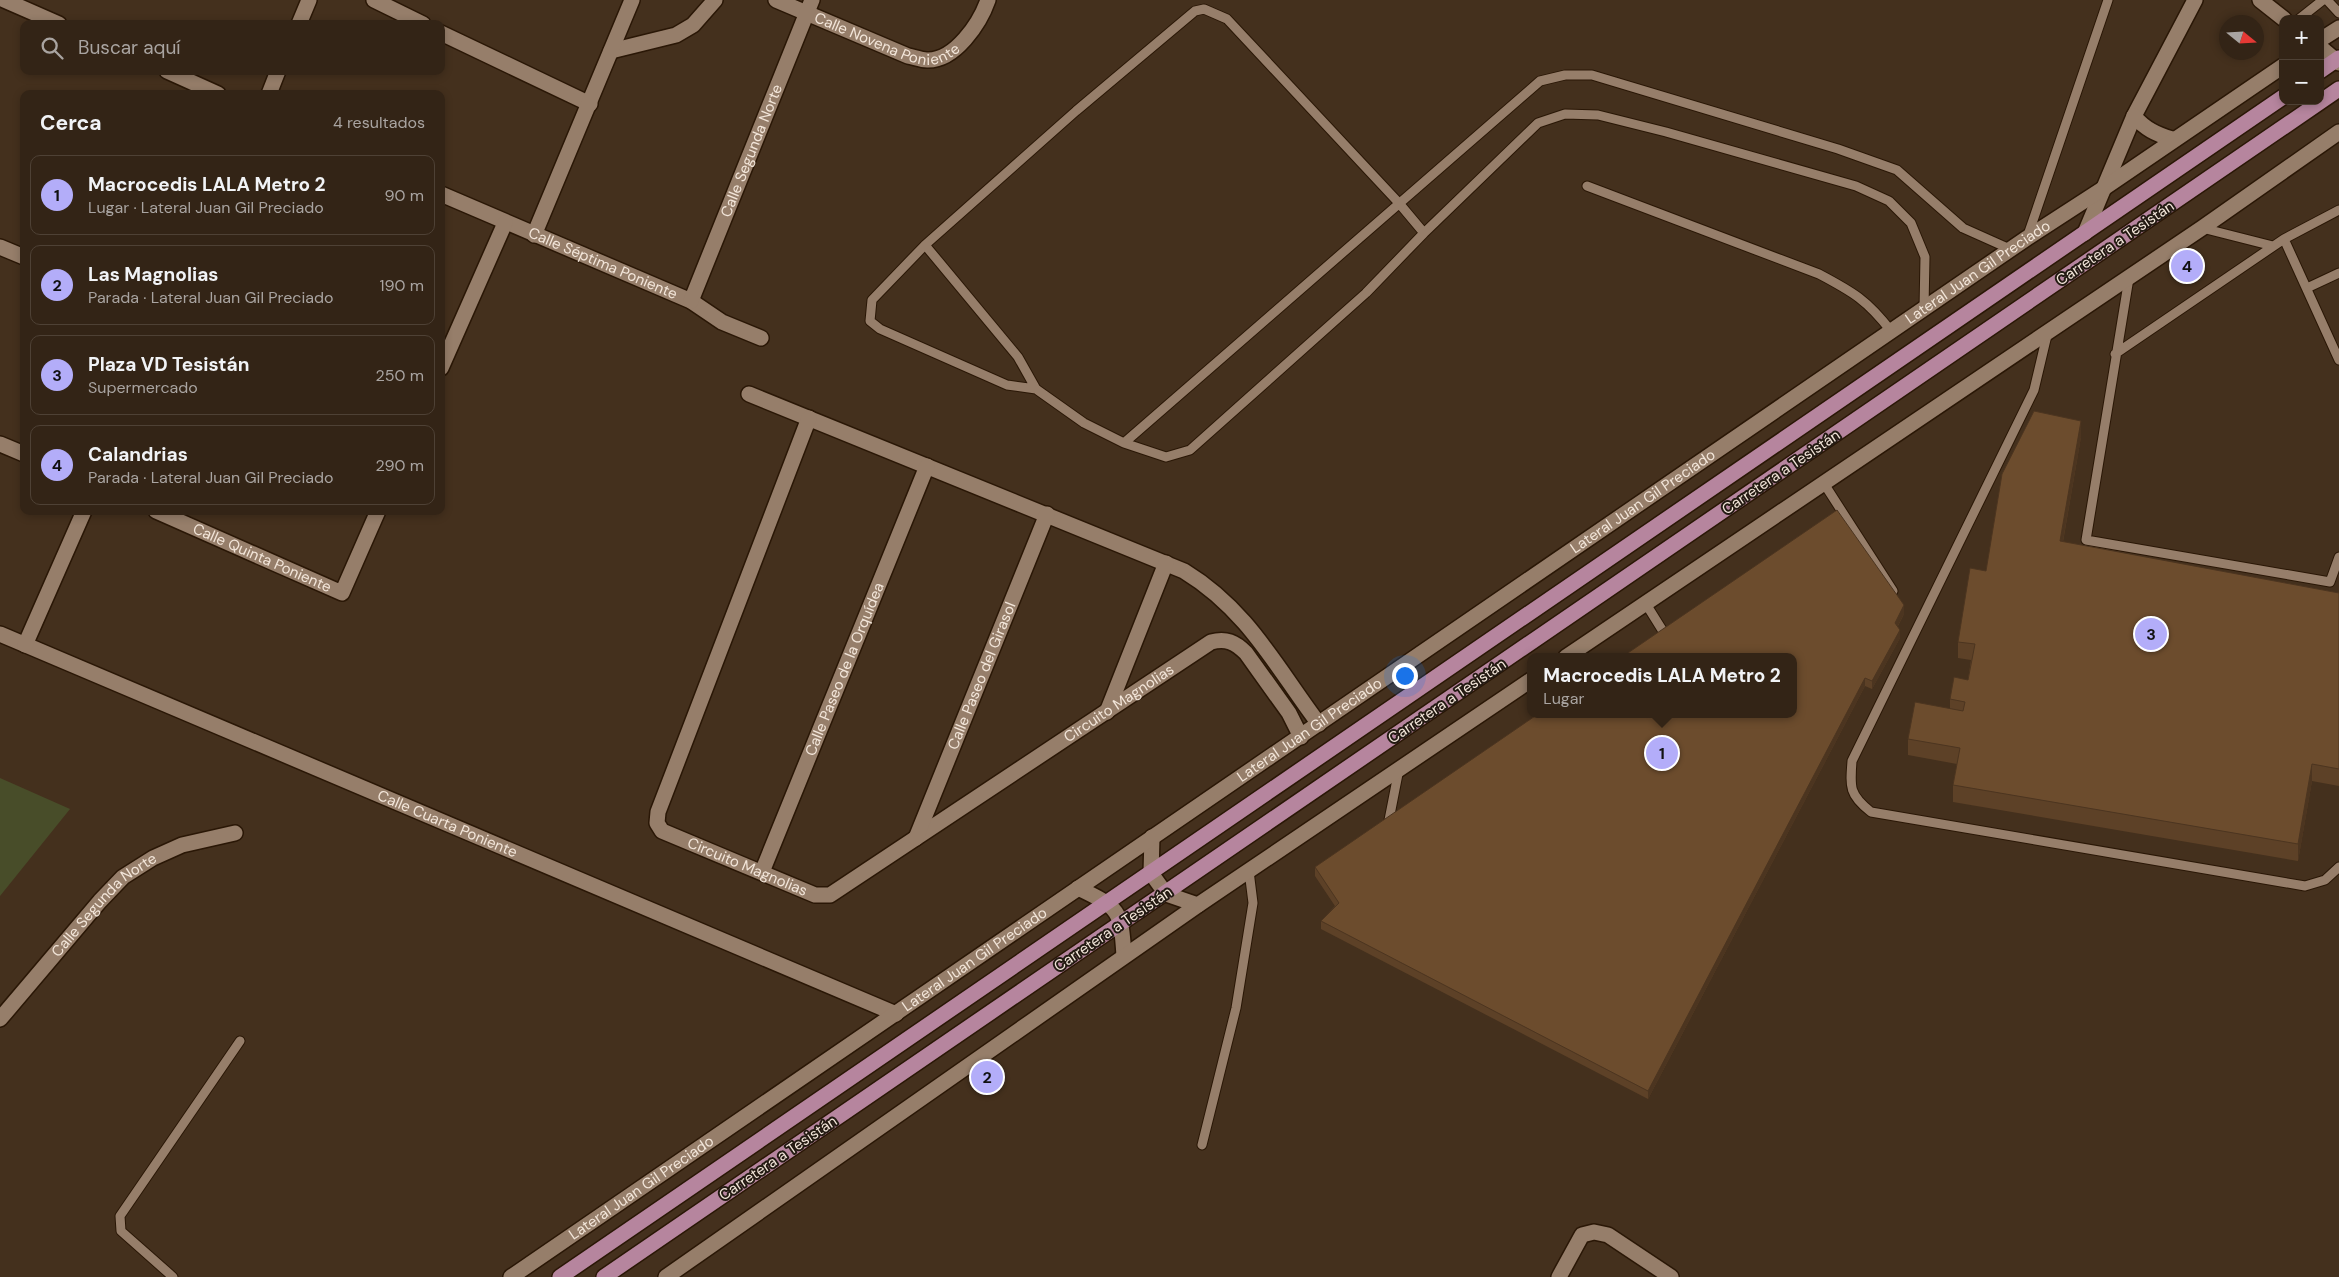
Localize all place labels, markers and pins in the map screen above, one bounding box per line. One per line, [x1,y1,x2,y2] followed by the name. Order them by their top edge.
[2171,247,2203,285] pin: 4
[2135,615,2167,653] pin: 3
[1646,734,1678,772] pin: 1
[971,1058,1003,1096] pin: 2

